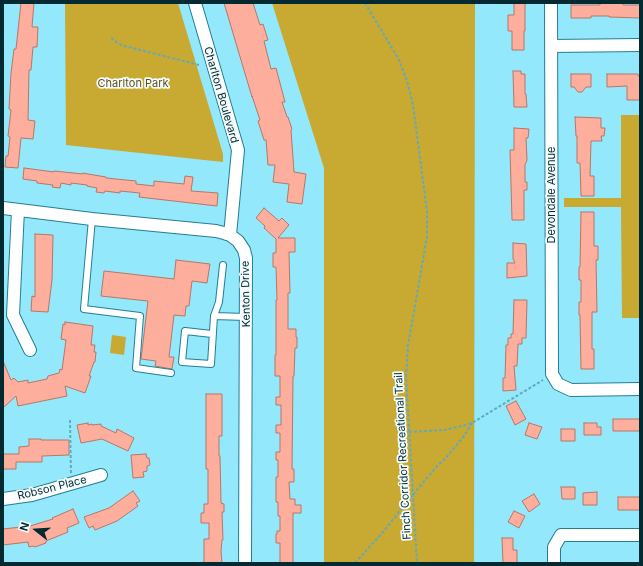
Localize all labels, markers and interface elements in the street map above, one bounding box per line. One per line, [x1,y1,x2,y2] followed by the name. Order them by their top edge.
[201,45,241,145] street label: Charlton Boulevard
[97,77,169,91] park label: Charlton Park
[545,147,559,243] street label: Devondale Avenue
[239,260,253,328] street label: Kenton Drive
[392,372,414,540] street label: Finch Corridor Recreational Trail
[16,473,88,503] street label: Robson Place
[16,510,56,550] north arrow
[17,520,32,533] text: N

